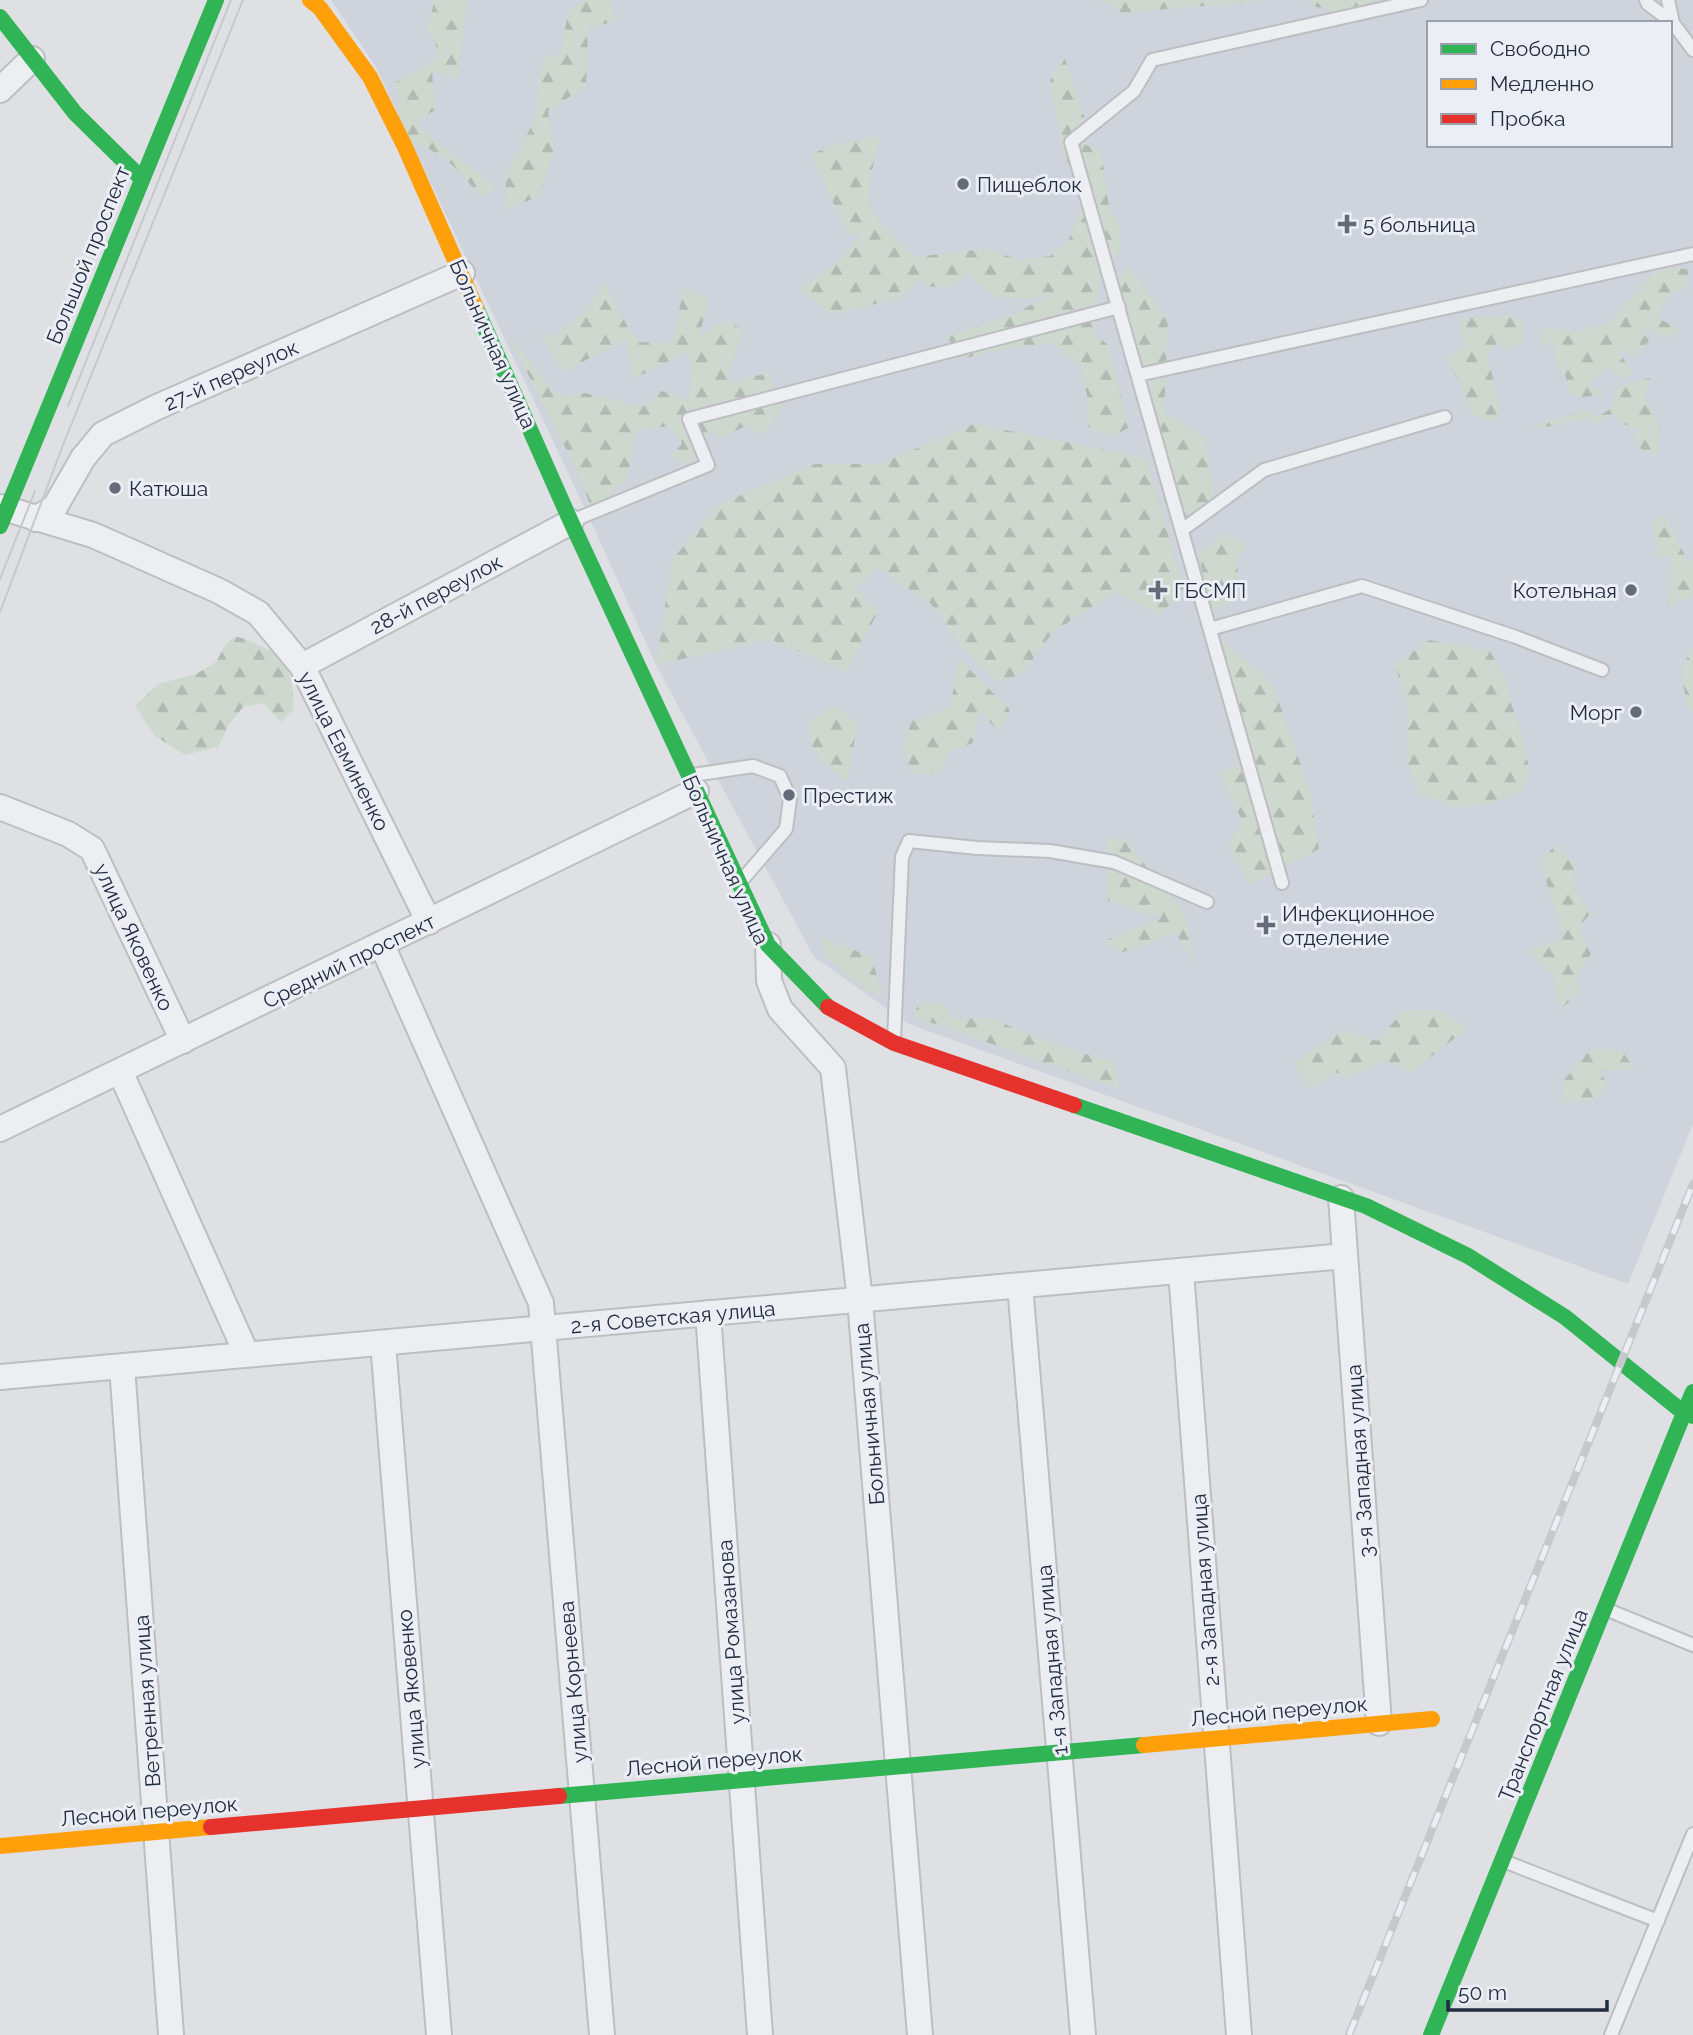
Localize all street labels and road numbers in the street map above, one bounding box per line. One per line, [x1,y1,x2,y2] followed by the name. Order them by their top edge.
[41,162,135,348] street label: Большой проспект
[444,255,542,433] street label: Больничная улица
[160,334,302,416] street label: 27-й переулок
[366,549,506,639] street label: 28-й переулок
[293,667,395,835] street label: улица Евминенко
[677,771,775,949] street label: Больничная улица
[89,859,179,1015] street label: улица Яковенко
[259,908,439,1014] street label: Средний проспект
[570,1296,776,1338] street label: 2-я Советская улица
[849,1322,889,1506] street label: Больничная улица
[1341,1364,1379,1558] street label: 3-я Западная улица
[1186,1493,1224,1687] street label: 2-я Западная улица
[712,1539,750,1725] street label: улица Ромазанова
[1031,1564,1073,1756] street label: 1-я Западная улица
[553,1600,593,1764] street label: улица Корнеева
[1493,1605,1593,1805] street label: Транспортная улица
[392,1608,430,1770] street label: улица Яковенко
[129,1614,165,1788] street label: Ветренная улица
[1189,1691,1369,1731] street label: Лесной переулок
[624,1741,804,1781] street label: Лесной переулок
[59,1791,239,1831] street label: Лесной переулок

